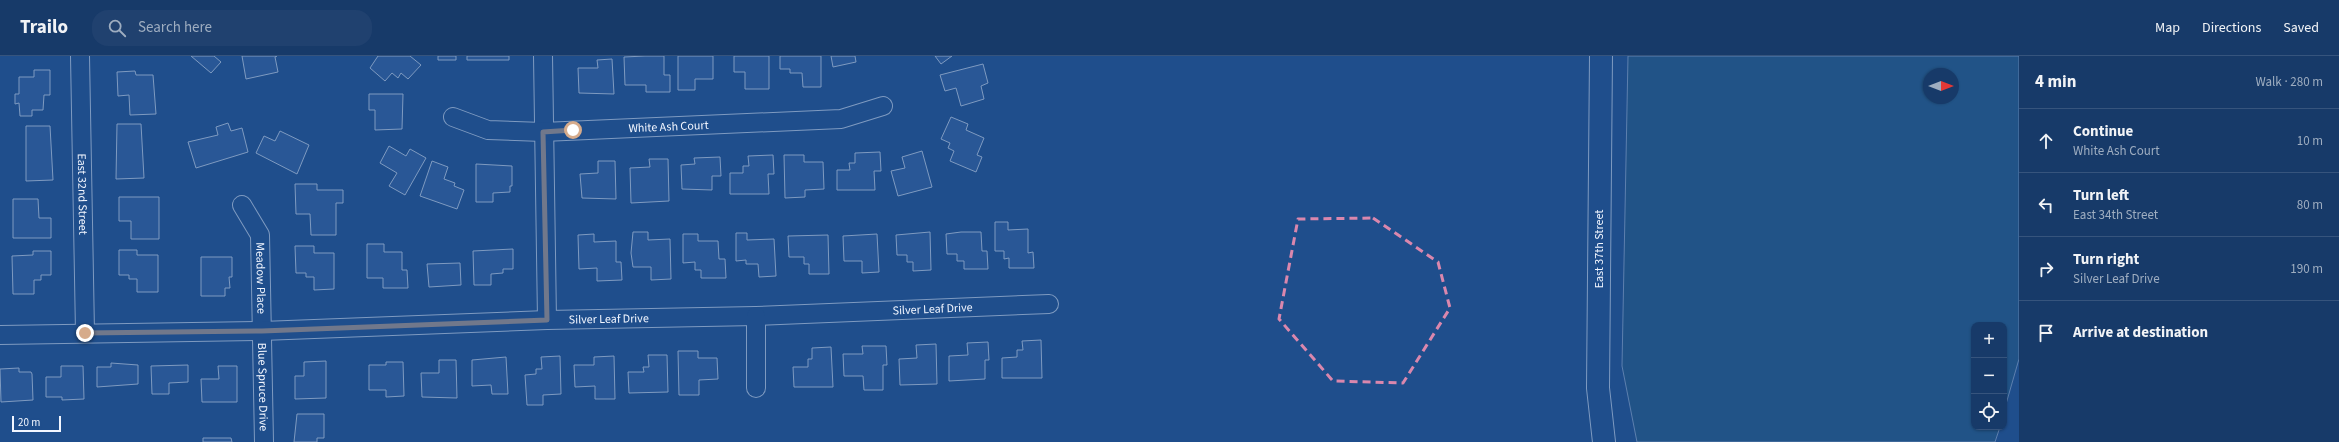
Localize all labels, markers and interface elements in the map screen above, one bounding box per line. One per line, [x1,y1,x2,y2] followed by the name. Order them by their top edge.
[92,10,372,46] search box
[20,14,68,41] text: Trailo
[106,17,128,39] icon: search
[138,17,212,38] text: Search here
[2155,18,2180,38] text: Map
[2202,18,2261,38] text: Directions
[2283,18,2319,38] text: Saved
[1923,68,1959,104] north arrow
[2035,70,2076,94] text: 4 min
[2255,73,2323,91] text: Walk · 280 m
[628,117,709,137] street label: White Ash Court
[564,121,582,139] route start
[2073,121,2133,142] text: Continue
[2035,130,2057,152] icon: ahead
[2297,132,2323,150] text: 10 m
[2073,142,2160,160] text: White Ash Court
[73,153,91,235] street label: East 32nd Street
[2073,185,2129,206] text: Turn left
[2035,194,2057,216] icon: left
[2297,196,2323,214] text: 80 m
[2073,206,2158,224] text: East 34th Street
[1591,210,1608,288] street label: East 37th Street
[251,242,270,314] street label: Meadow Place
[2073,249,2139,270] text: Turn right
[2035,258,2057,280] icon: right
[2290,260,2323,278] text: 190 m
[2073,270,2160,288] text: Silver Leaf Drive
[892,299,973,319] street label: Silver Leaf Drive
[569,310,649,329] street label: Silver Leaf Drive
[1971,322,2007,430] map controls
[1971,322,2007,358] button: +
[2035,322,2057,344] icon: arrive
[2073,322,2208,343] text: Arrive at destination
[76,324,94,342] route end
[253,343,272,431] street label: Blue Spruce Drive
[1971,358,2007,394] button: −
[1971,394,2007,430] button: locate
[12,414,61,433] scale bar
[18,415,40,430] text: 20 m

